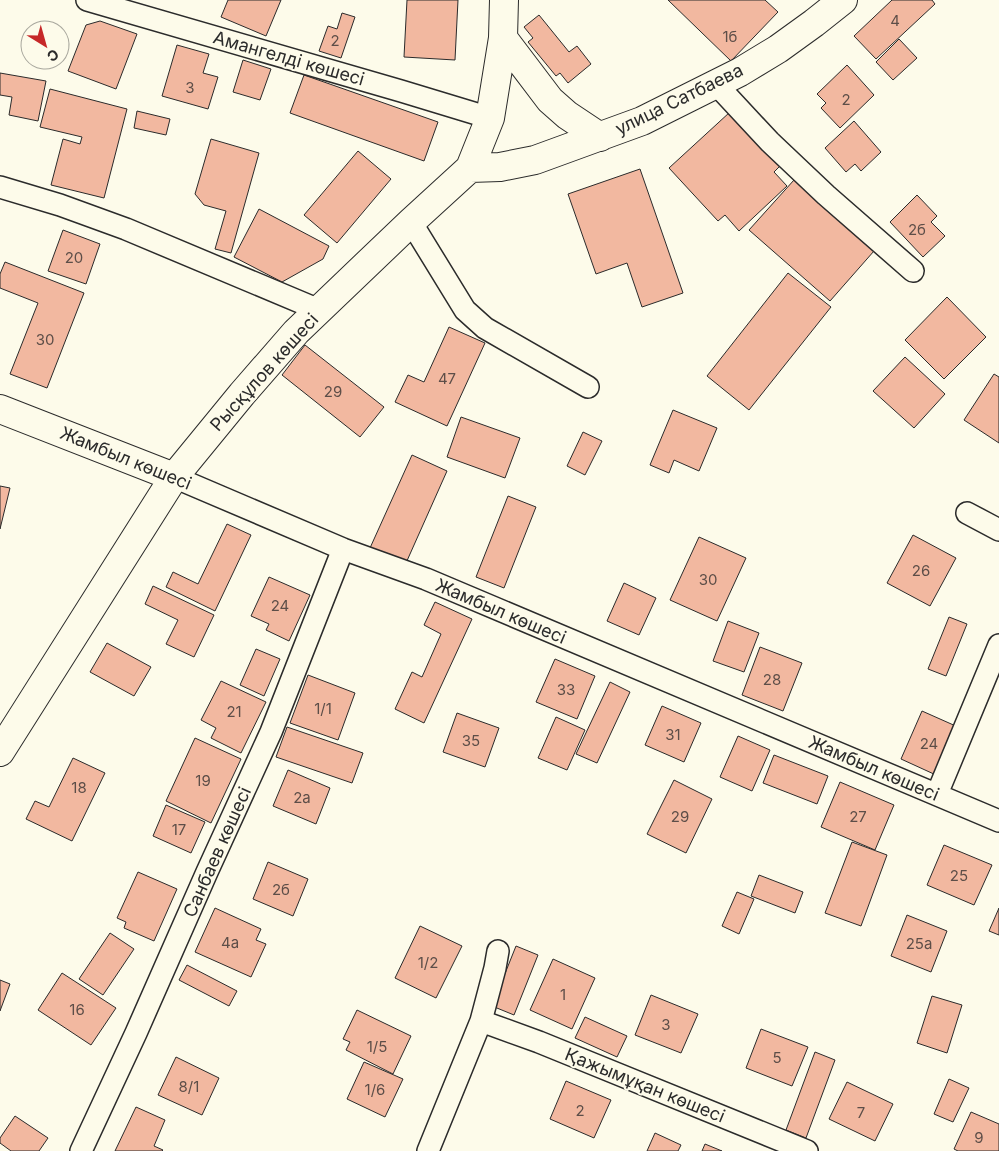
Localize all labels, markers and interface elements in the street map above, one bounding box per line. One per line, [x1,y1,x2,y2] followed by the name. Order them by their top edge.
[890,11,900,30] house number: 4
[20,20,70,70] north arrow
[211,26,367,90] street label: Амангелді көшесі
[723,27,738,46] house number: 1б
[330,31,340,50] house number: 2
[44,46,62,66] text: С
[612,59,746,139] street label: улица Сатбаева
[185,78,195,97] house number: 3
[841,90,851,109] house number: 2
[908,220,926,239] house number: 2б
[65,248,83,267] house number: 20
[206,309,322,435] street label: Рысқұлов көшесі
[36,330,54,349] house number: 30
[438,369,456,388] house number: 47
[324,382,342,401] house number: 29
[57,422,195,494] street label: Жамбыл көшесі
[912,561,930,580] house number: 26
[699,570,717,589] house number: 30
[433,574,569,648] street label: Жамбыл көшесі
[271,596,289,615] house number: 24
[763,670,781,689] house number: 28
[557,680,575,699] house number: 33
[314,699,332,718] house number: 1/1
[226,702,242,721] house number: 21
[665,725,681,744] house number: 31
[462,731,480,750] house number: 35
[806,731,942,805] street label: Жамбыл көшесі
[920,734,938,753] house number: 24
[195,771,211,790] house number: 19
[71,778,87,797] house number: 18
[179,784,255,920] street label: Санбаев көшесі
[293,788,311,807] house number: 2а
[671,807,689,826] house number: 29
[849,807,867,826] house number: 27
[172,820,186,839] house number: 17
[950,866,968,885] house number: 25
[272,880,290,899] house number: 2б
[221,933,239,952] house number: 4а
[906,934,932,953] house number: 25а
[418,953,438,972] house number: 1/2
[560,985,566,1004] house number: 1
[69,1000,85,1019] house number: 16
[661,1015,671,1034] house number: 3
[367,1037,387,1056] house number: 1/5
[562,1043,728,1127] street label: Қажымұқан көшесі
[772,1048,782,1067] house number: 5
[179,1077,199,1096] house number: 8/1
[365,1080,385,1099] house number: 1/6
[575,1101,585,1120] house number: 2
[857,1103,865,1122] house number: 7
[974,1128,984,1147] house number: 9

